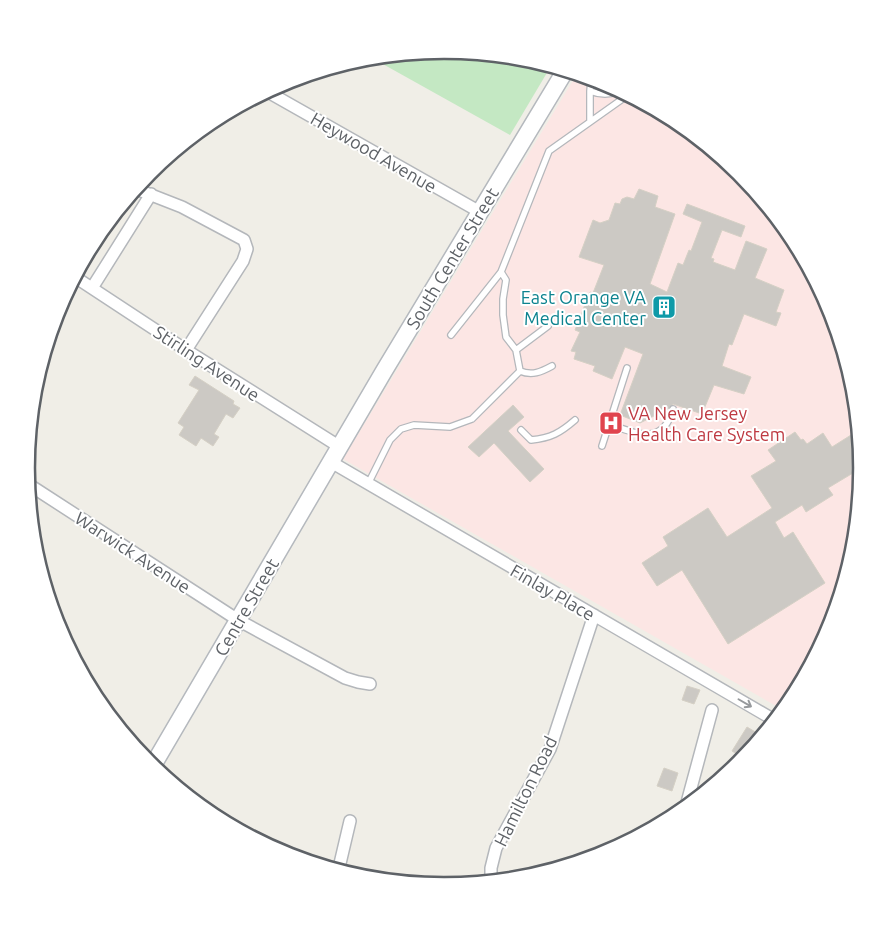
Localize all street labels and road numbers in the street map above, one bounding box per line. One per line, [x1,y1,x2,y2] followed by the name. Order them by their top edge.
[308,108,440,196] street label: Heywood Avenue
[402,184,502,332] street label: South Center Street
[150,321,264,405] street label: Stirling Avenue
[72,507,194,597] street label: Warwick Avenue
[210,555,282,659] street label: Centre Street
[507,560,599,624] street label: Finlay Place
[490,733,560,849] street label: Hamilton Road

